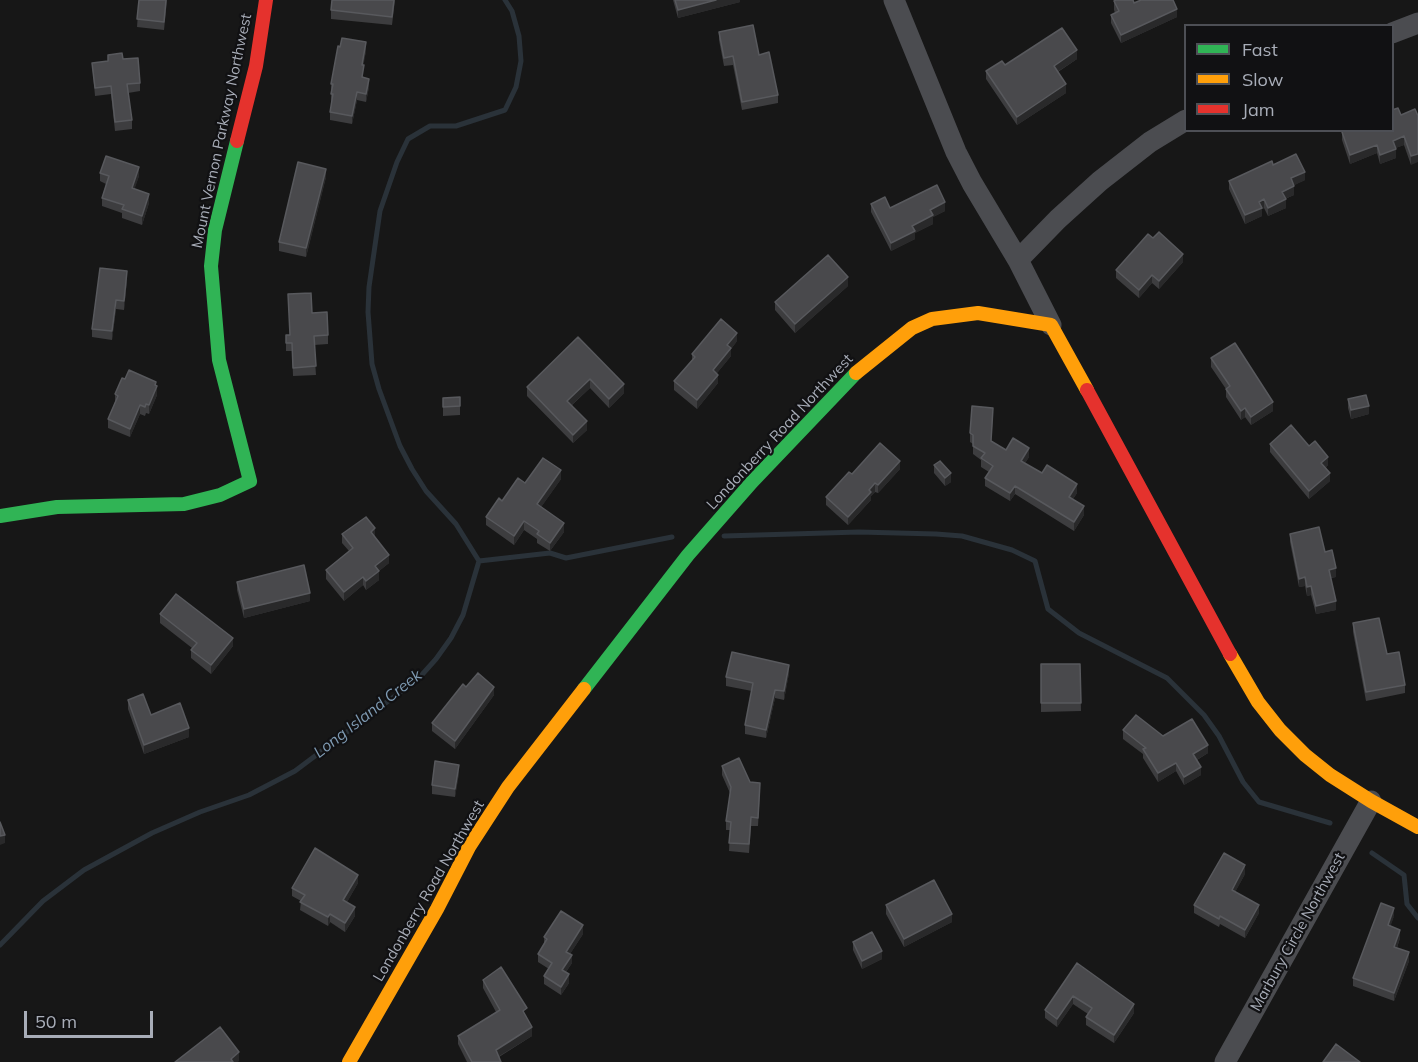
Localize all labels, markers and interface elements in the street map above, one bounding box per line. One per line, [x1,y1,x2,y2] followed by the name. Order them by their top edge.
[188,12,256,250] street label: Mount Vernon Parkway Northwest
[1184,24,1394,132] legend
[1242,38,1278,61] text: Fast
[1242,68,1283,91] text: Slow
[1242,98,1275,121] text: Jam
[703,350,857,514] street label: Londonberry Road Northwest
[310,666,426,762] water label: Long Island Creek
[370,797,488,985] street label: Londonberry Road Northwest
[1247,850,1349,1014] street label: Marbury Circle Northwest
[27,999,156,1037] scale bar
[35,1010,77,1033] text: 50 m

